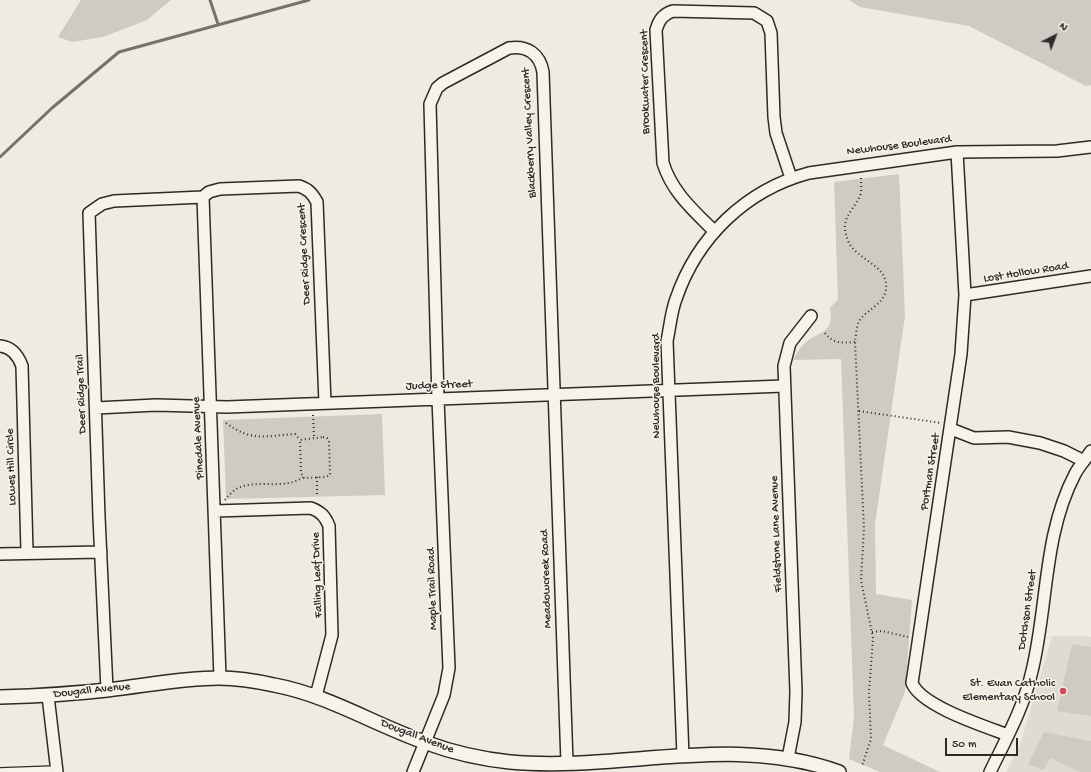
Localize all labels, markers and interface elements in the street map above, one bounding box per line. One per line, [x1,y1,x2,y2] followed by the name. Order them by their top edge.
[1035,16,1075,56] north arrow
[1056,20,1070,34] text: N
[638,30,654,134] street label: Brookwater Crescent
[519,67,541,199] street label: Blackberry Valley Crescent
[846,132,952,160] street label: Newhouse Boulevard
[295,203,315,305] street label: Deer Ridge Crescent
[983,259,1069,287] street label: Lost Hollow Road
[650,333,664,439] street label: Newhouse Boulevard
[73,354,91,434] street label: Deer Ridge Trail
[405,378,473,394] street label: Judge Street
[190,396,208,480] street label: Pinedale Avenue
[3,428,21,506] street label: Lowes Hill Circle
[918,432,944,512] street label: Portman Street
[768,475,786,593] street label: Fieldstone Lane Avenue
[538,529,556,629] street label: Meadowcreek Road
[309,532,327,618] street label: Falling Leaf Drive
[424,548,442,630] street label: Maple Trail Road
[1015,569,1041,651] street label: Dotchson Street
[963,677,1055,705] place label: St. Evan Catholic Elementary School
[53,680,131,702] street label: Dougall Avenue
[1058,686,1068,696] marker: St. Evan Catholic Elementary School
[378,716,456,758] street label: Dougall Avenue
[947,730,1020,756] scale bar
[952,738,977,752] text: 50 m

